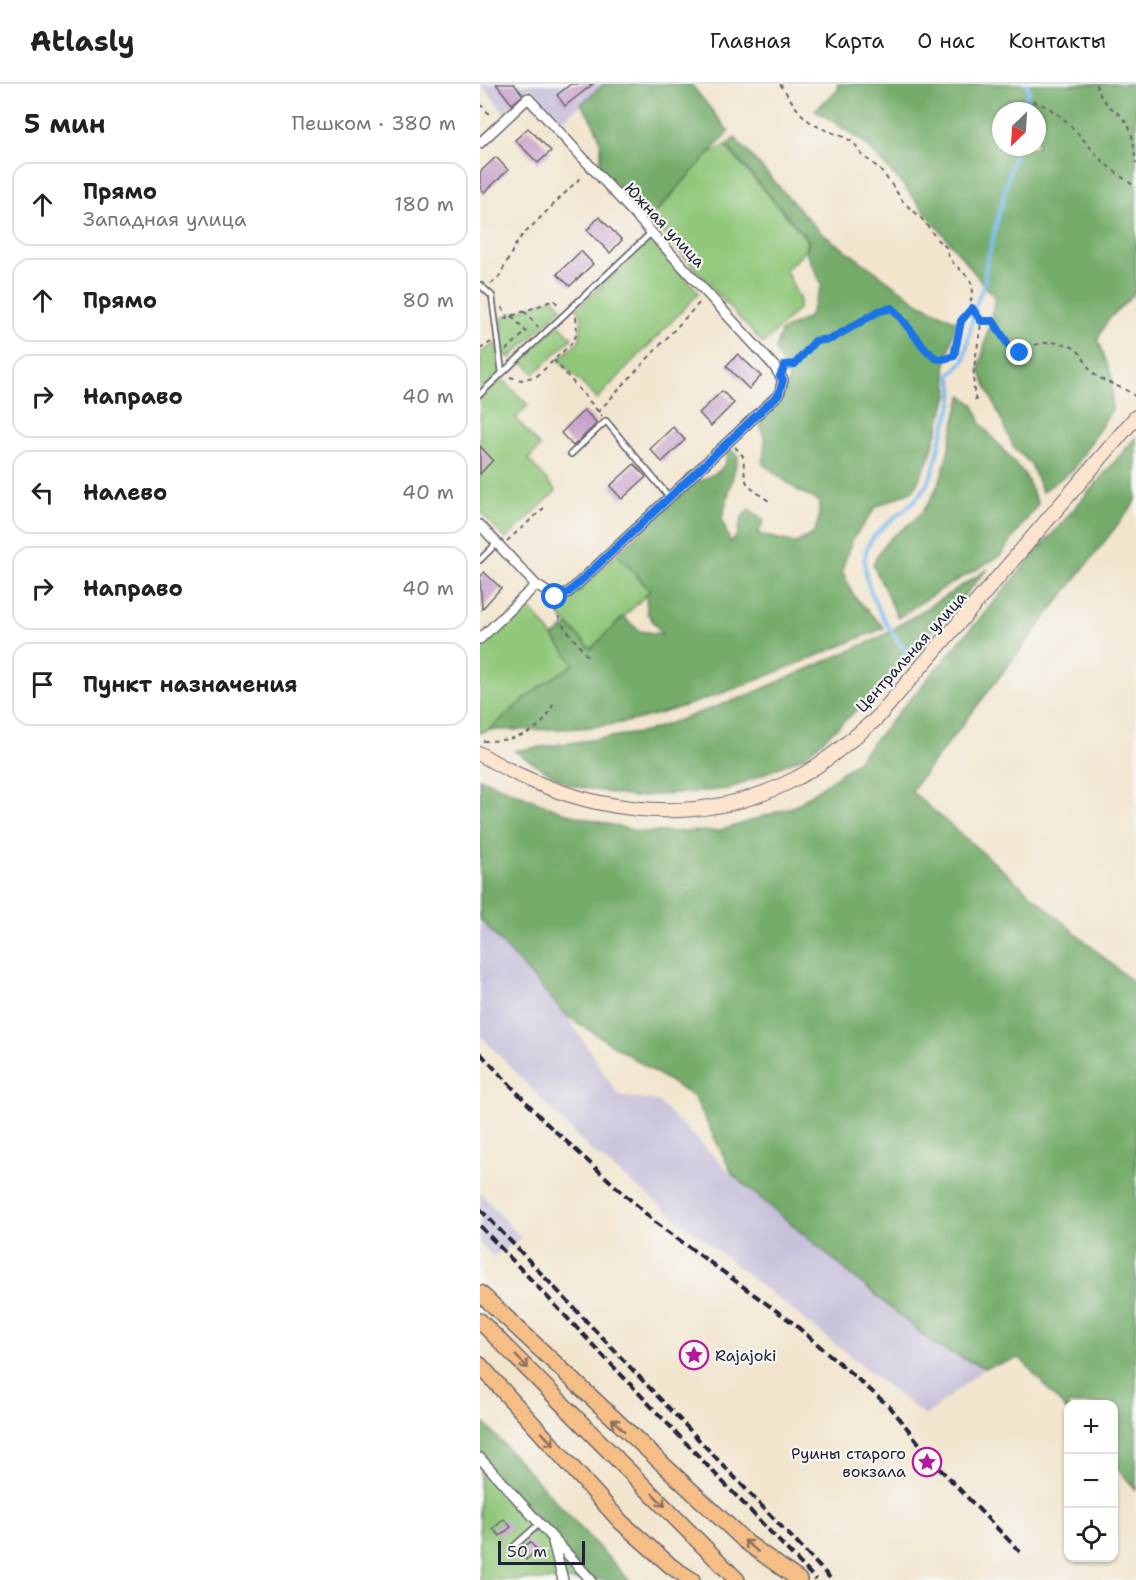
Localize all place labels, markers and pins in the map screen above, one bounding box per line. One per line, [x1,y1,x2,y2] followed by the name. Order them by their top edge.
[678,1339,710,1371] place icon: Rajajoki
[715,1345,777,1366] place label: Rajajoki
[791,1443,906,1482] place label: Руины старого вокзала
[911,1446,943,1478] place icon: Руины старого вокзала

